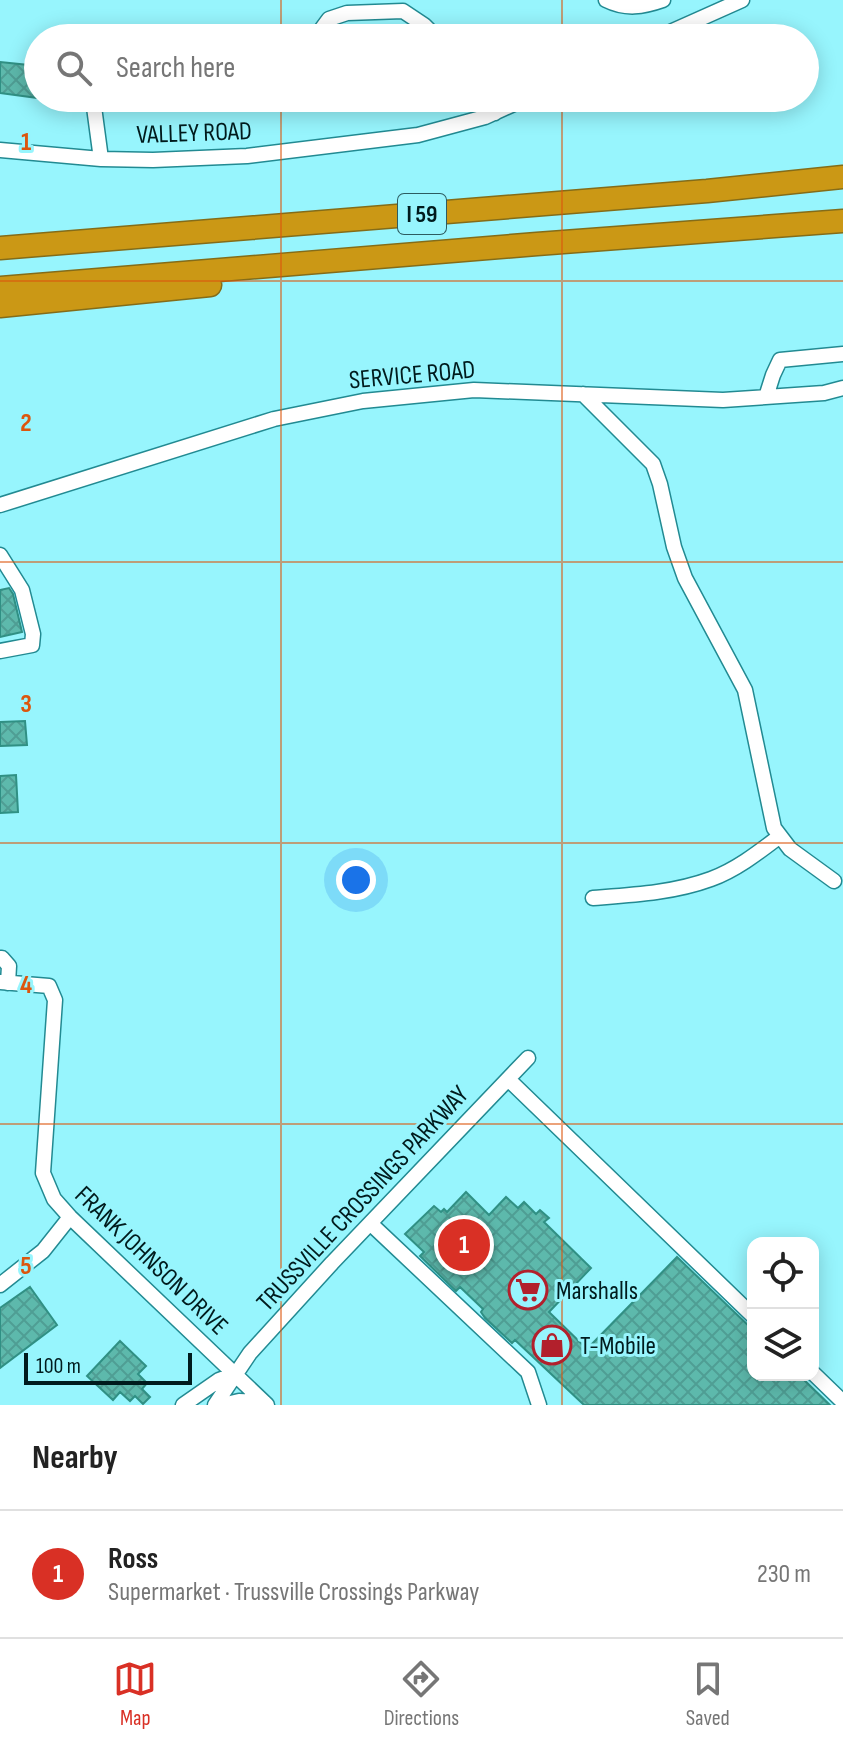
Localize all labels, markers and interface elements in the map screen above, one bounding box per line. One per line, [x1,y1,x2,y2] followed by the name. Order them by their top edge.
[24,24,819,112] search box
[52,46,96,90] icon: search
[116,50,235,86] text: Search here
[136,116,252,151] street label: VALLEY ROAD
[21,127,31,158] text: 1
[398,194,446,234] road number: I 59
[348,355,477,396] street label: SERVICE ROAD
[20,408,32,439] text: 2
[20,689,32,720] text: 3
[336,860,376,900] your location
[20,970,32,1001] text: 4
[251,1080,476,1318] street label: TRUSSVILLE CROSSINGS PARKWAY
[68,1180,234,1342] street label: FRANK JOHNSON DRIVE
[438,1215,490,1275] pin: 1
[747,1237,819,1381] map controls
[747,1237,819,1309] button: locate
[20,1251,32,1282] text: 5
[507,1269,549,1311] supermarket icon: Marshalls
[556,1276,638,1307] place label: Marshalls
[747,1309,819,1381] button: layers
[531,1324,573,1366] shop icon: T-Mobile
[580,1331,656,1362] place label: T-Mobile
[24,1349,192,1385] scale bar
[36,1353,81,1380] text: 100 m
[32,1437,118,1478] text: Nearby
[108,1541,158,1577] text: Ross
[53,1559,63,1590] text: 1
[757,1559,811,1590] text: 230 m
[108,1577,479,1608] text: Supermarket · Trussville Crossings Parkway
[113,1657,157,1732] tab: Map
[384,1657,459,1732] tab: Directions
[686,1657,730,1732] tab: Saved

